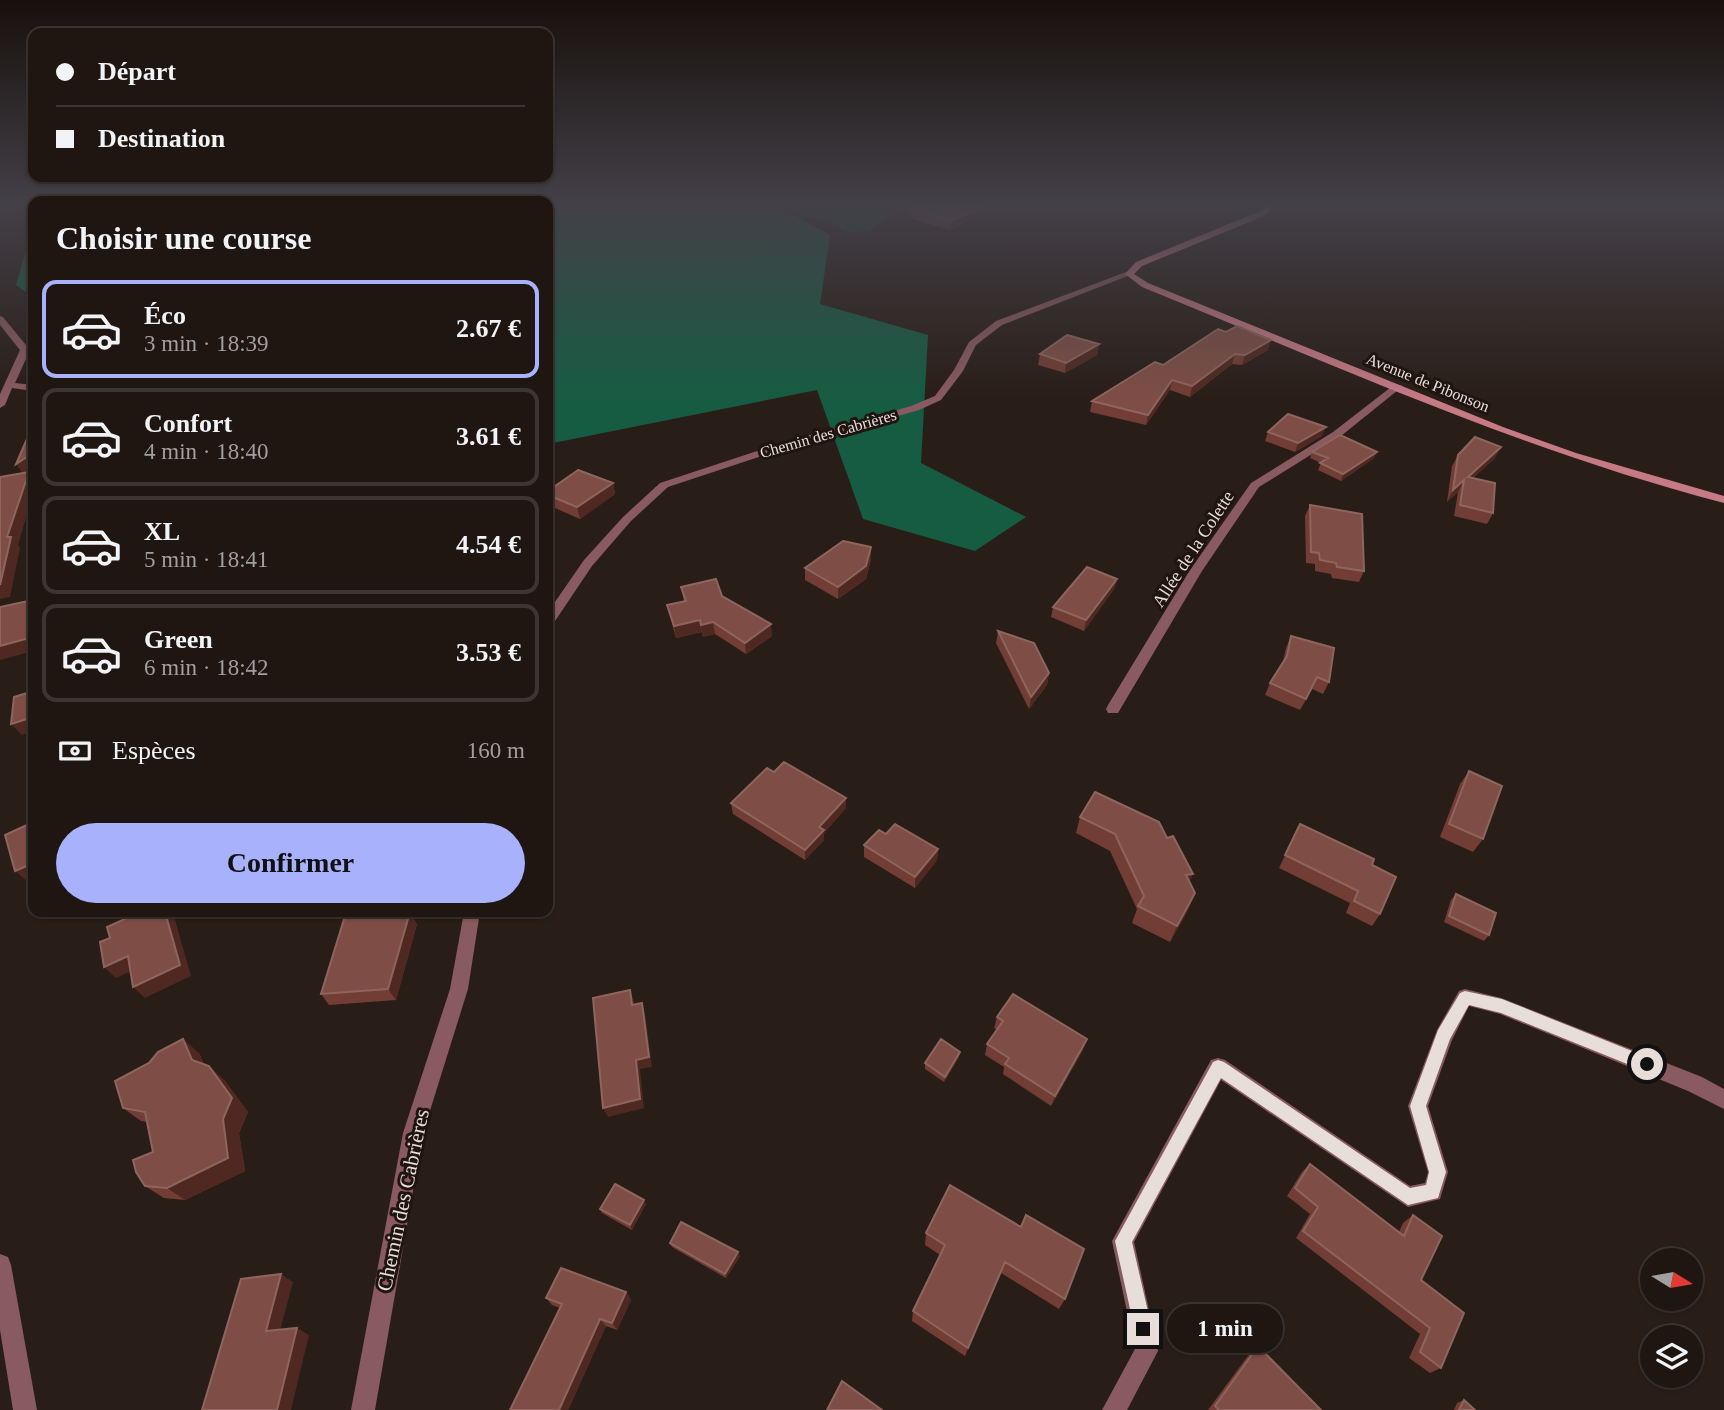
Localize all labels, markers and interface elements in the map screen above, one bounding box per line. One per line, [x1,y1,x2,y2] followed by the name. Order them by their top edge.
[98,57,176,86] text: Départ
[98,124,225,153] text: Destination
[56,220,311,256] text: Choisir une course
[60,298,123,361] icon: car
[144,301,186,330] text: Éco
[456,314,521,343] text: 2.67 €
[144,331,269,356] text: 3 min · 18:39
[1364,350,1492,415] street label: Avenue de Pibonson
[60,406,123,469] icon: car
[758,406,898,461] street label: Chemin des Cabrières
[144,409,232,438] text: Confort
[456,422,521,451] text: 3.61 €
[144,439,269,464] text: 4 min · 18:40
[1148,487,1238,611] street label: Allée de la Colette
[60,514,123,577] icon: car
[144,517,180,546] text: XL
[456,530,521,559] text: 4.54 €
[144,547,269,572] text: 5 min · 18:41
[60,622,123,685] icon: car
[144,625,213,654] text: Green
[456,638,521,667] text: 3.53 €
[144,655,269,680] text: 6 min · 18:42
[56,732,94,770] icon: cash
[112,736,196,765] text: Espèces
[467,738,525,763] text: 160 m
[56,823,525,903] button: Confirmer
[1631,1048,1663,1080] route start
[372,1107,434,1293] street label: Chemin des Cabrières
[1640,1248,1703,1311] north arrow
[1640,1248,1703,1388] map controls
[1168,1304,1283,1354] callout: 1 min
[1127,1313,1159,1345] route end
[1197,1316,1253,1341] text: 1 min
[1640,1325,1703,1388] button: layers

